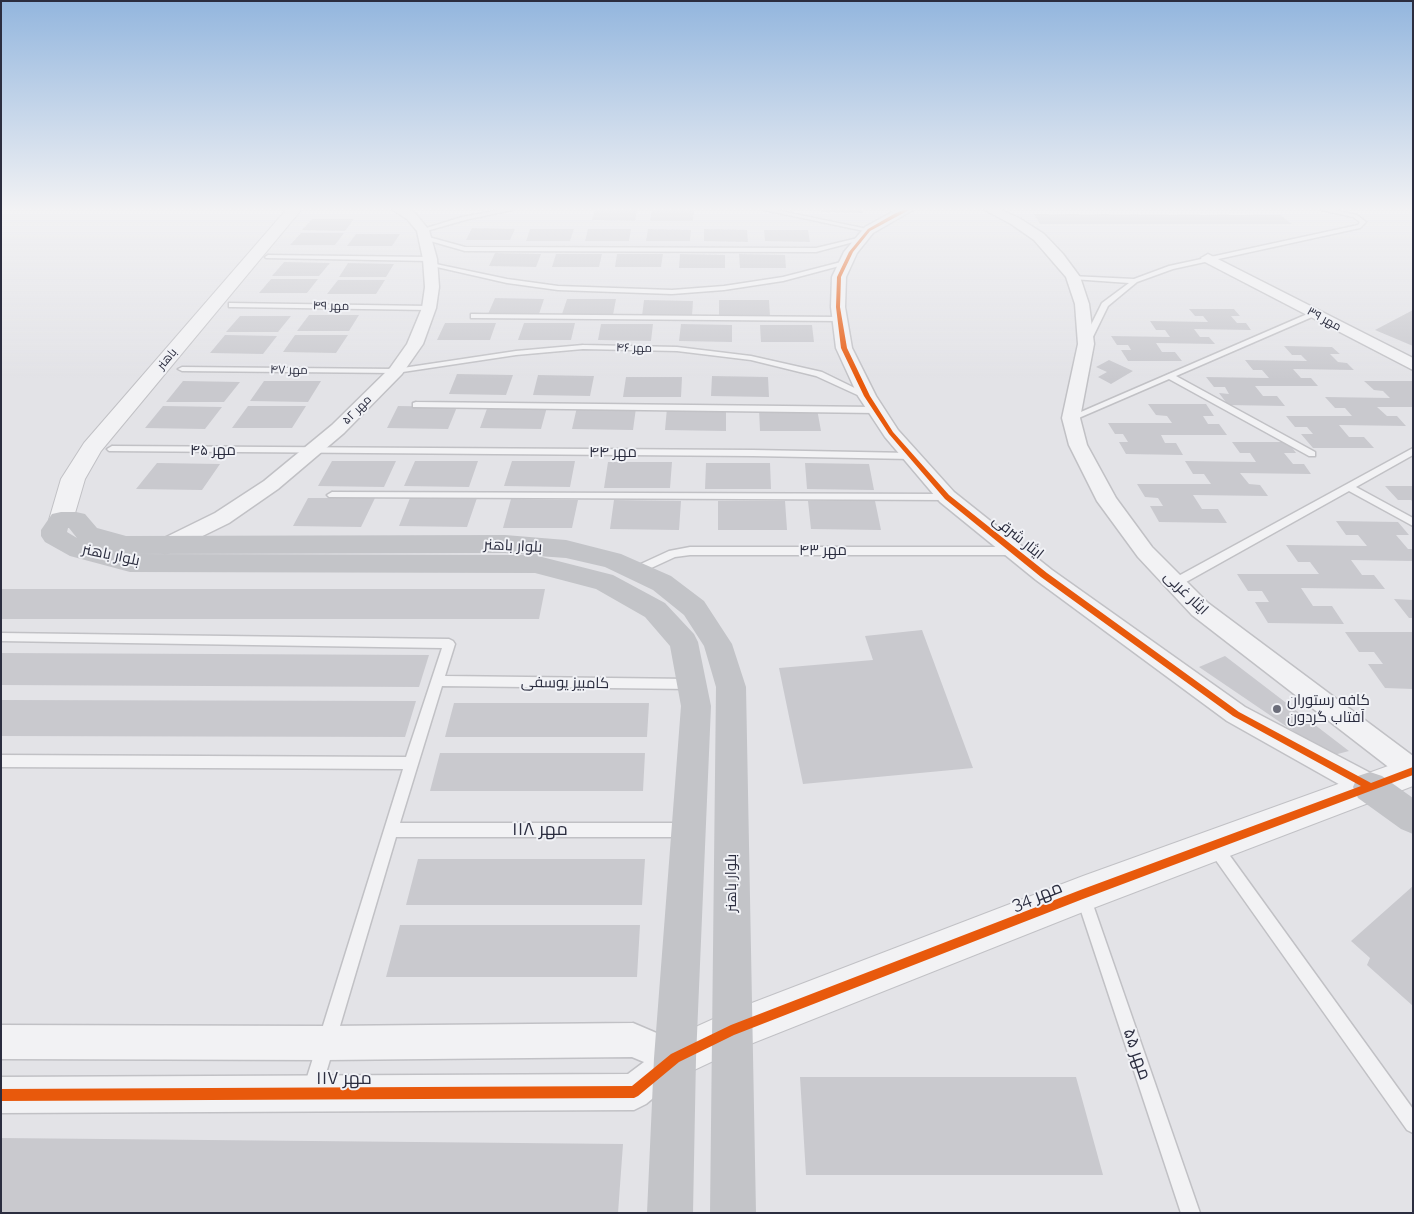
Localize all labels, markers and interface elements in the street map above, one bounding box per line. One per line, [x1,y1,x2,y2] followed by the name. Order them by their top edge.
[313,298,349,314] street label: مهر ۴۹
[1304,304,1344,334] street label: مهر ۳۹
[616,340,652,356] street label: مهر ۴۶
[154,345,180,373] street label: باهنر
[270,362,308,378] street label: مهر ۴۷
[339,392,375,428] street label: مهر ۵۲
[190,441,236,459] street label: مهر ۴۵
[589,443,637,461] street label: مهر ۴۴
[989,511,1047,563] street label: ایثار شرقی
[483,535,543,557] street label: بلوار باهنر
[81,540,141,570] street label: بلوار باهنر
[799,541,847,559] street label: مهر ۴۳
[1160,567,1212,619] street label: ایثار غربی
[521,673,609,693] street label: کامبیز یوسفی
[1287,691,1370,726] place label: کافه رستوران آفتاب گردون
[1271,703,1283,715] marker: کافه رستوران آفتاب گردون
[512,819,568,841] street label: مهر ۱۱۸
[722,854,740,912] street label: بلوار باهنر
[1008,876,1066,916] street label: مهر 34
[1118,1025,1156,1083] street label: مهر ۵۵
[316,1068,372,1090] street label: مهر ۱۱۷

